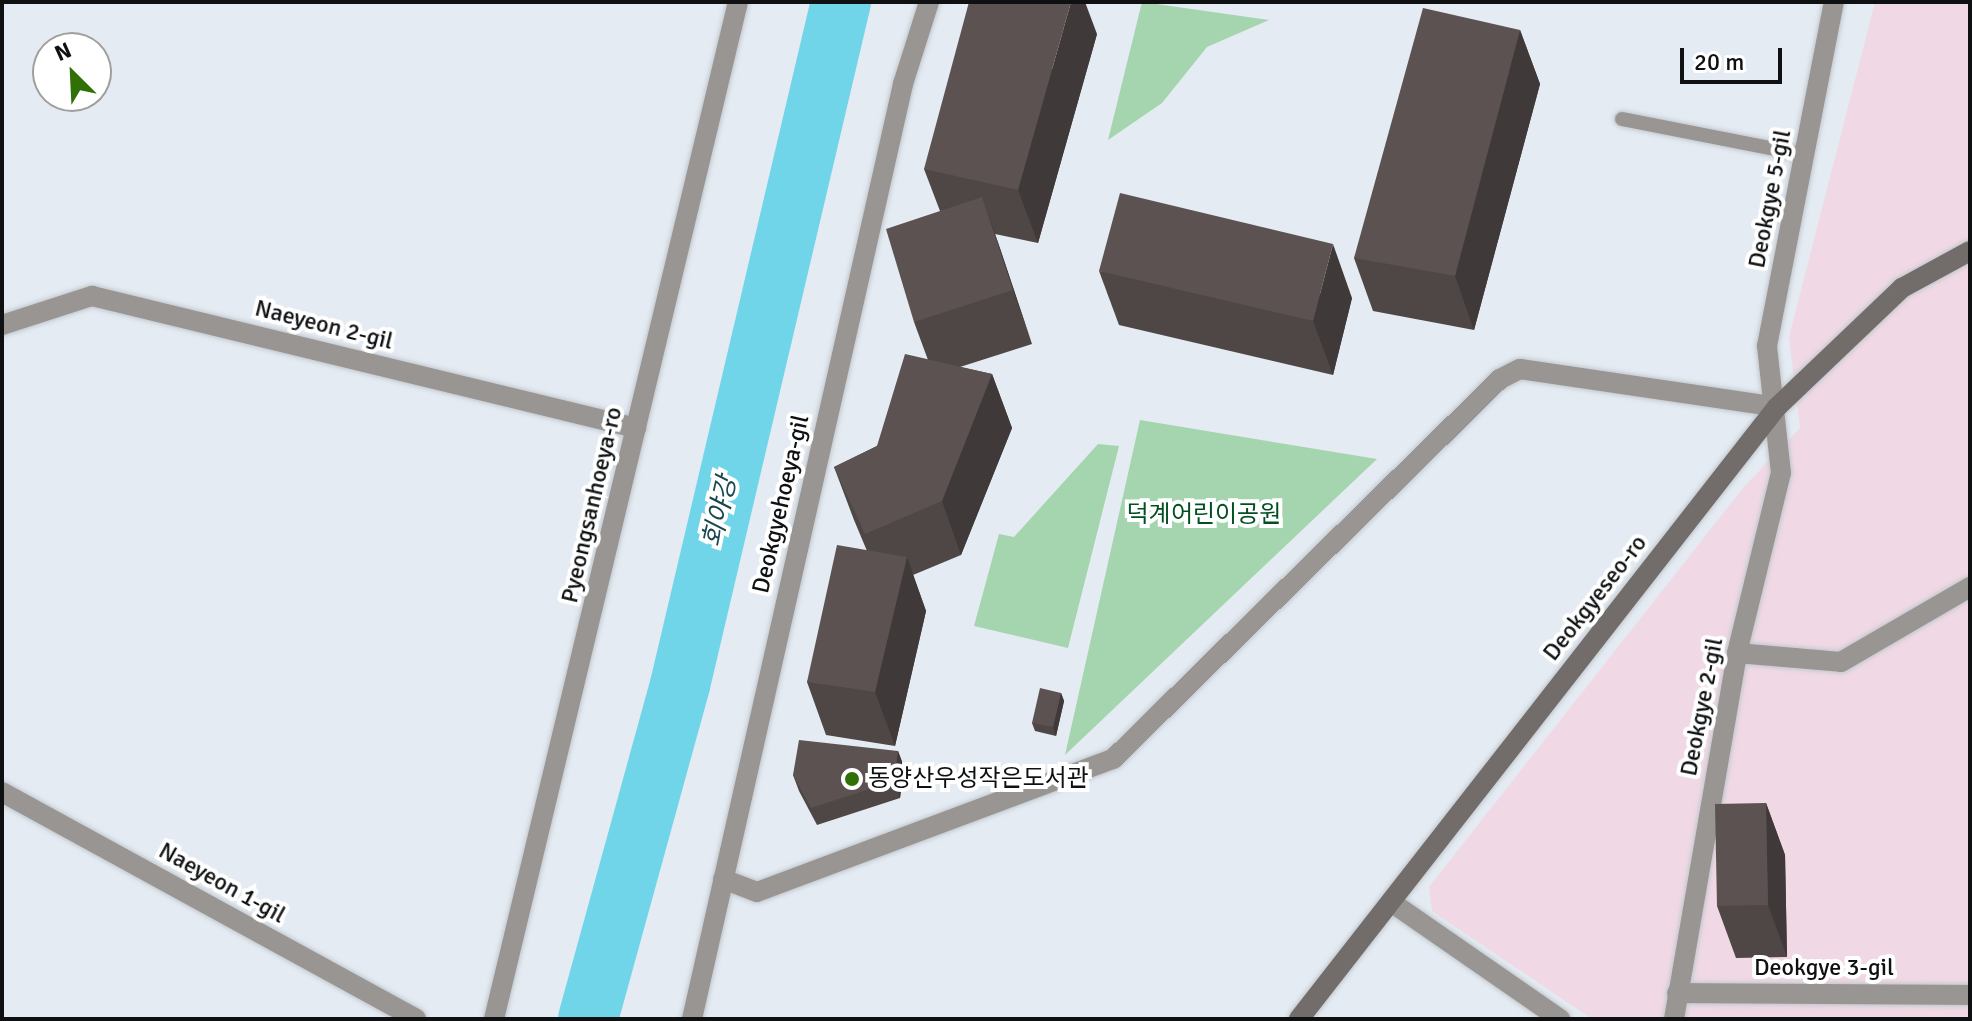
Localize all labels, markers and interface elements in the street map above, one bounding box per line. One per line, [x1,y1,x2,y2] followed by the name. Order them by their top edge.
[32,32,112,112] north arrow
[1684,32,1786,82] scale bar
[50,36,75,67] text: N
[1694,47,1744,77] text: 20 m
[1742,127,1798,271] street label: Deokgye 5-gil
[252,294,396,356] street label: Naeyeon 2-gil
[555,404,629,606] street label: Pyeongsanhoeya-ro
[746,412,816,596] street label: Deokgyehoeya-gil
[698,474,744,550] water label: 회야강
[1127,501,1281,529] park label: 덕계어린이공원
[1537,529,1653,667] street label: Deokgyeseo-ro
[1674,635,1730,779] street label: Deokgye 2-gil
[868,765,1089,793] place label: 동양산우성작은도서관
[843,770,861,788] marker: 동양산우성작은도서관
[154,836,290,930] street label: Naeyeon 1-gil
[1754,954,1894,982] street label: Deokgye 3-gil

